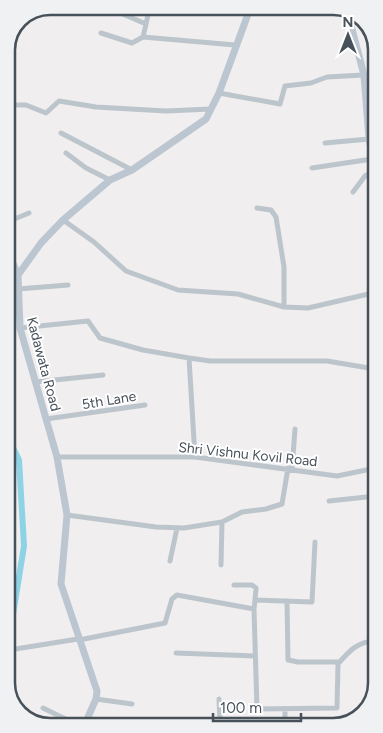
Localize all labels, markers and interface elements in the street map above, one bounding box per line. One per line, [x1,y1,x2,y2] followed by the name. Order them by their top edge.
[323,10,373,60] north arrow
[343,14,353,31] text: N
[23,315,64,413] street label: Kadawata Road
[81,388,138,413] street label: 5th Lane
[178,439,318,470] street label: Shri Vishnu Kovil Road
[213,690,300,722] scale bar
[220,699,262,717] text: 100 m

